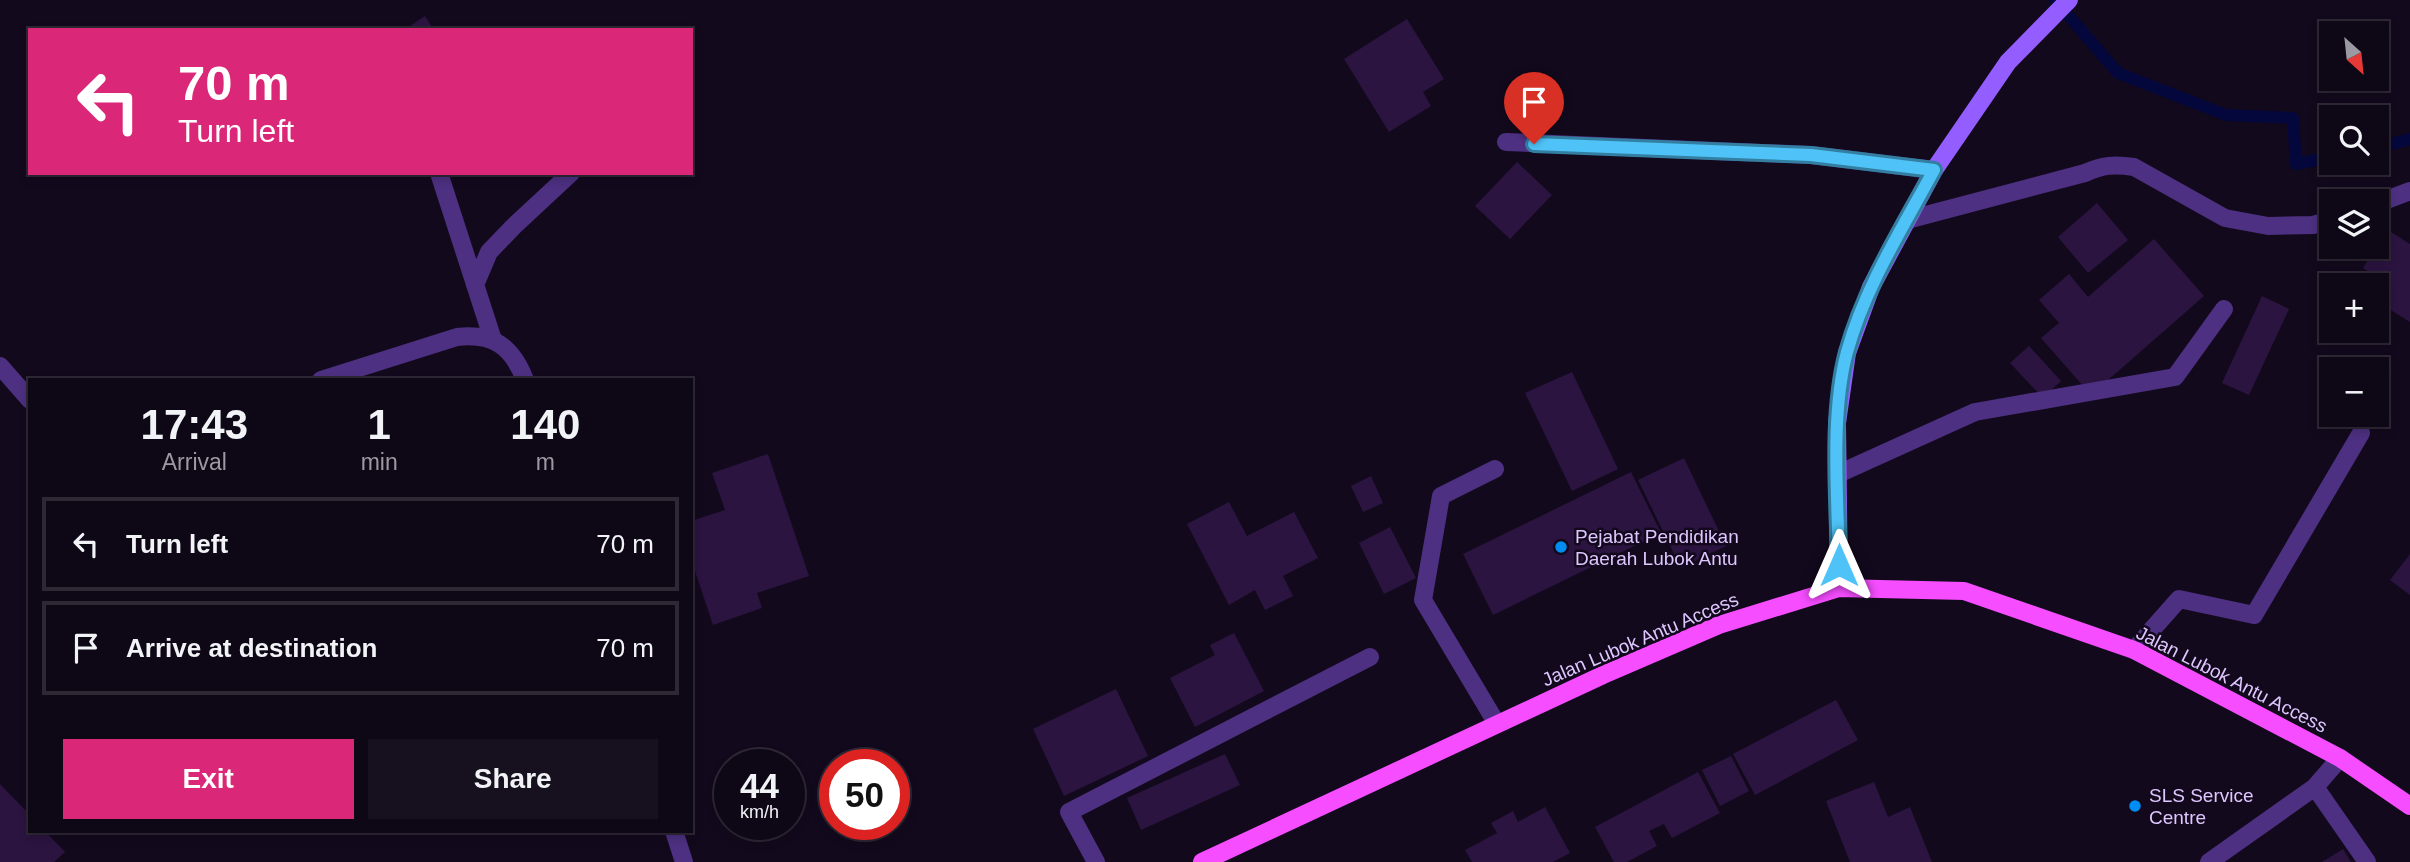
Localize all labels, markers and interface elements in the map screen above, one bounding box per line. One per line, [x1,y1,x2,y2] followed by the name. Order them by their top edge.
[2319,21,2389,91] north arrow
[2319,21,2389,427] map controls
[63,56,154,147] icon: left
[178,56,290,110] text: 70 m
[1504,72,1564,144] pin
[1515,83,1553,121] icon: arrive
[2319,105,2389,175] button: search
[178,113,294,149] text: Turn left
[2319,189,2389,259] button: layers
[2319,273,2389,343] button: +
[2319,357,2389,427] button: −
[141,401,248,448] text: 17:43
[367,401,391,448] text: 1
[510,401,580,448] text: 140
[162,449,227,475] text: Arrival
[361,449,398,475] text: min
[536,449,555,475] text: m
[67,525,105,563] icon: left
[1575,526,1739,569] place label: Pejabat Pendidikan Daerah Lubok Antu
[1802,528,1876,602] position arrow
[126,529,228,559] text: Turn left
[596,529,654,559] text: 70 m
[1553,539,1569,555] marker: Pejabat Pendidikan Daerah Lubok Antu
[1539,589,1742,690] street label: Jalan Lubok Antu Access
[2133,622,2331,737] street label: Jalan Lubok Antu Access
[67,629,105,667] icon: arrive
[126,633,377,663] text: Arrive at destination
[596,633,654,663] text: 70 m
[63,739,354,819] button: Exit
[368,739,658,819] button: Share
[819,749,910,840] speed limit sign: 50
[740,766,779,805] text: 44
[2149,785,2254,828] place label: SLS Service Centre
[2127,798,2143,814] marker: SLS Service Centre
[740,802,779,822] text: km/h

